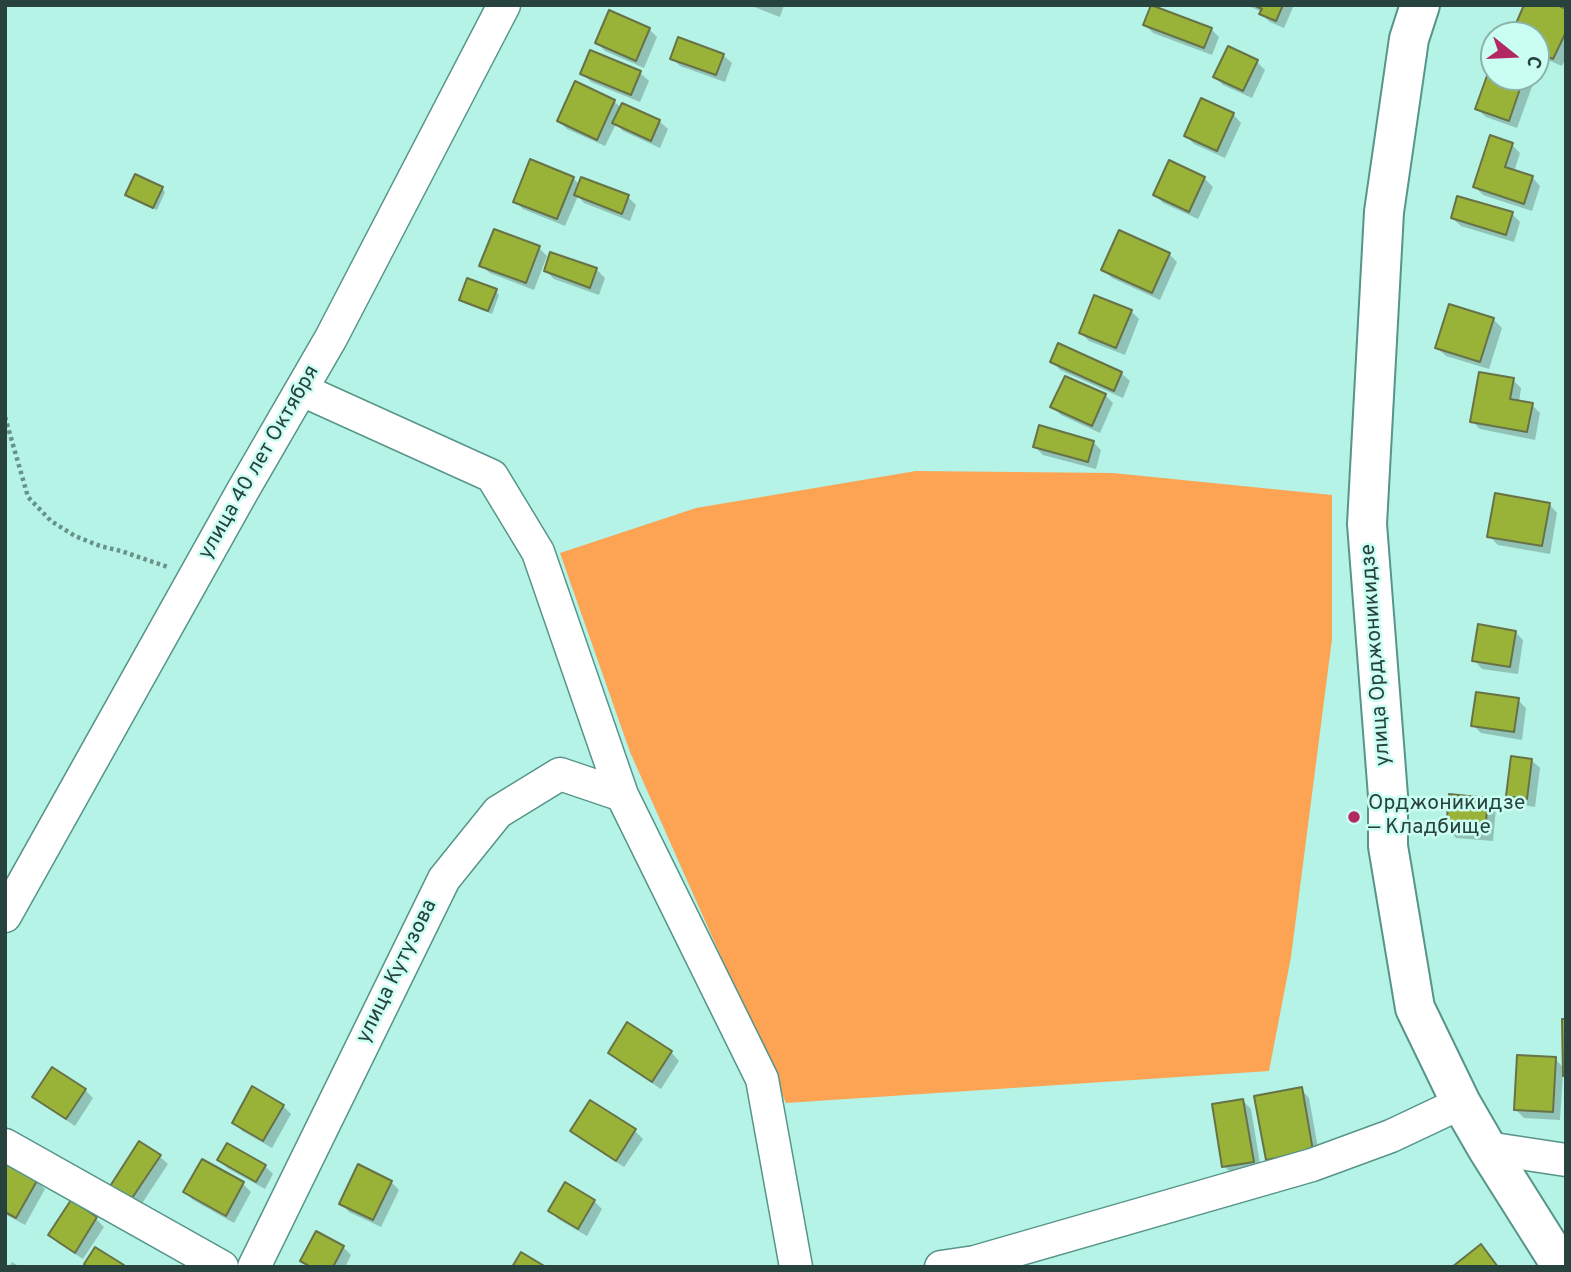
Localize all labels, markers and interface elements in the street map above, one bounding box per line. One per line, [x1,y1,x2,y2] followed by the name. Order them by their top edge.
[1480,21,1550,91] north arrow
[1520,52,1546,71] text: С
[194,362,326,564] street label: улица 40 лет Октября
[1357,543,1397,767] street label: улица Орджоникидзе
[1368,792,1525,842] place label: Орджоникидзе — Кладбище
[1346,809,1362,825] marker: Орджоникидзе — Кладбище
[352,896,444,1048] street label: улица Кутузова

